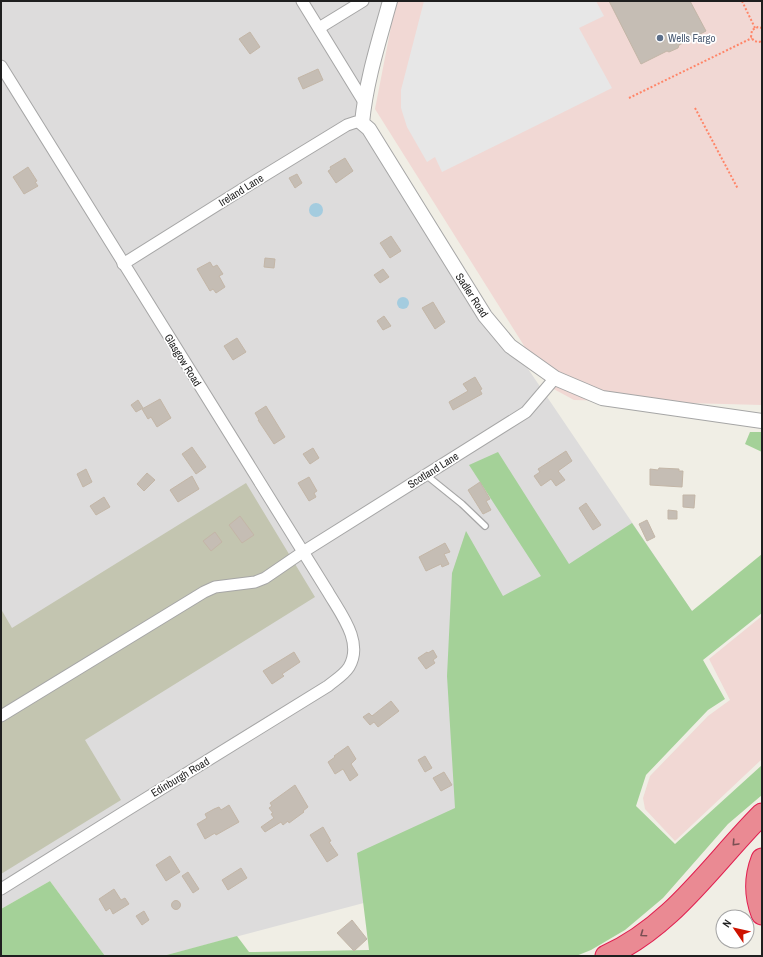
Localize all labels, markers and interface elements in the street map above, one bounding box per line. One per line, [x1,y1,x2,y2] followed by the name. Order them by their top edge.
[668,31,716,45] place label: Wells Fargo
[655,33,665,43] marker: Wells Fargo
[216,171,266,209] street label: Ireland Lane
[452,270,492,320] street label: Sadler Road
[161,331,205,389] street label: Glasgow Road
[405,449,461,491] street label: Scotland Lane
[148,754,212,800] street label: Edinburgh Road
[733,838,740,846] one-way arrow
[715,909,755,949] north arrow
[719,917,734,930] text: N
[640,929,647,937] one-way arrow

